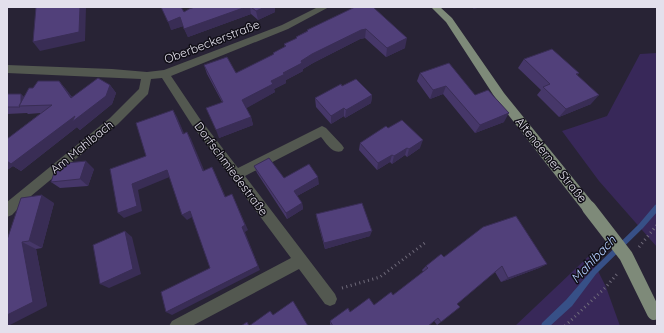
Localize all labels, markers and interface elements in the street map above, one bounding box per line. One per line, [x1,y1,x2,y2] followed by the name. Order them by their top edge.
[162,16,262,67] street label: Oberbeckerstraße
[512,114,590,205] street label: Altenderner Straße
[47,117,116,176] street label: Am Mahlbach
[191,119,272,219] street label: Dorfschmiedestraße
[567,232,619,286] water label: Mahlbach

